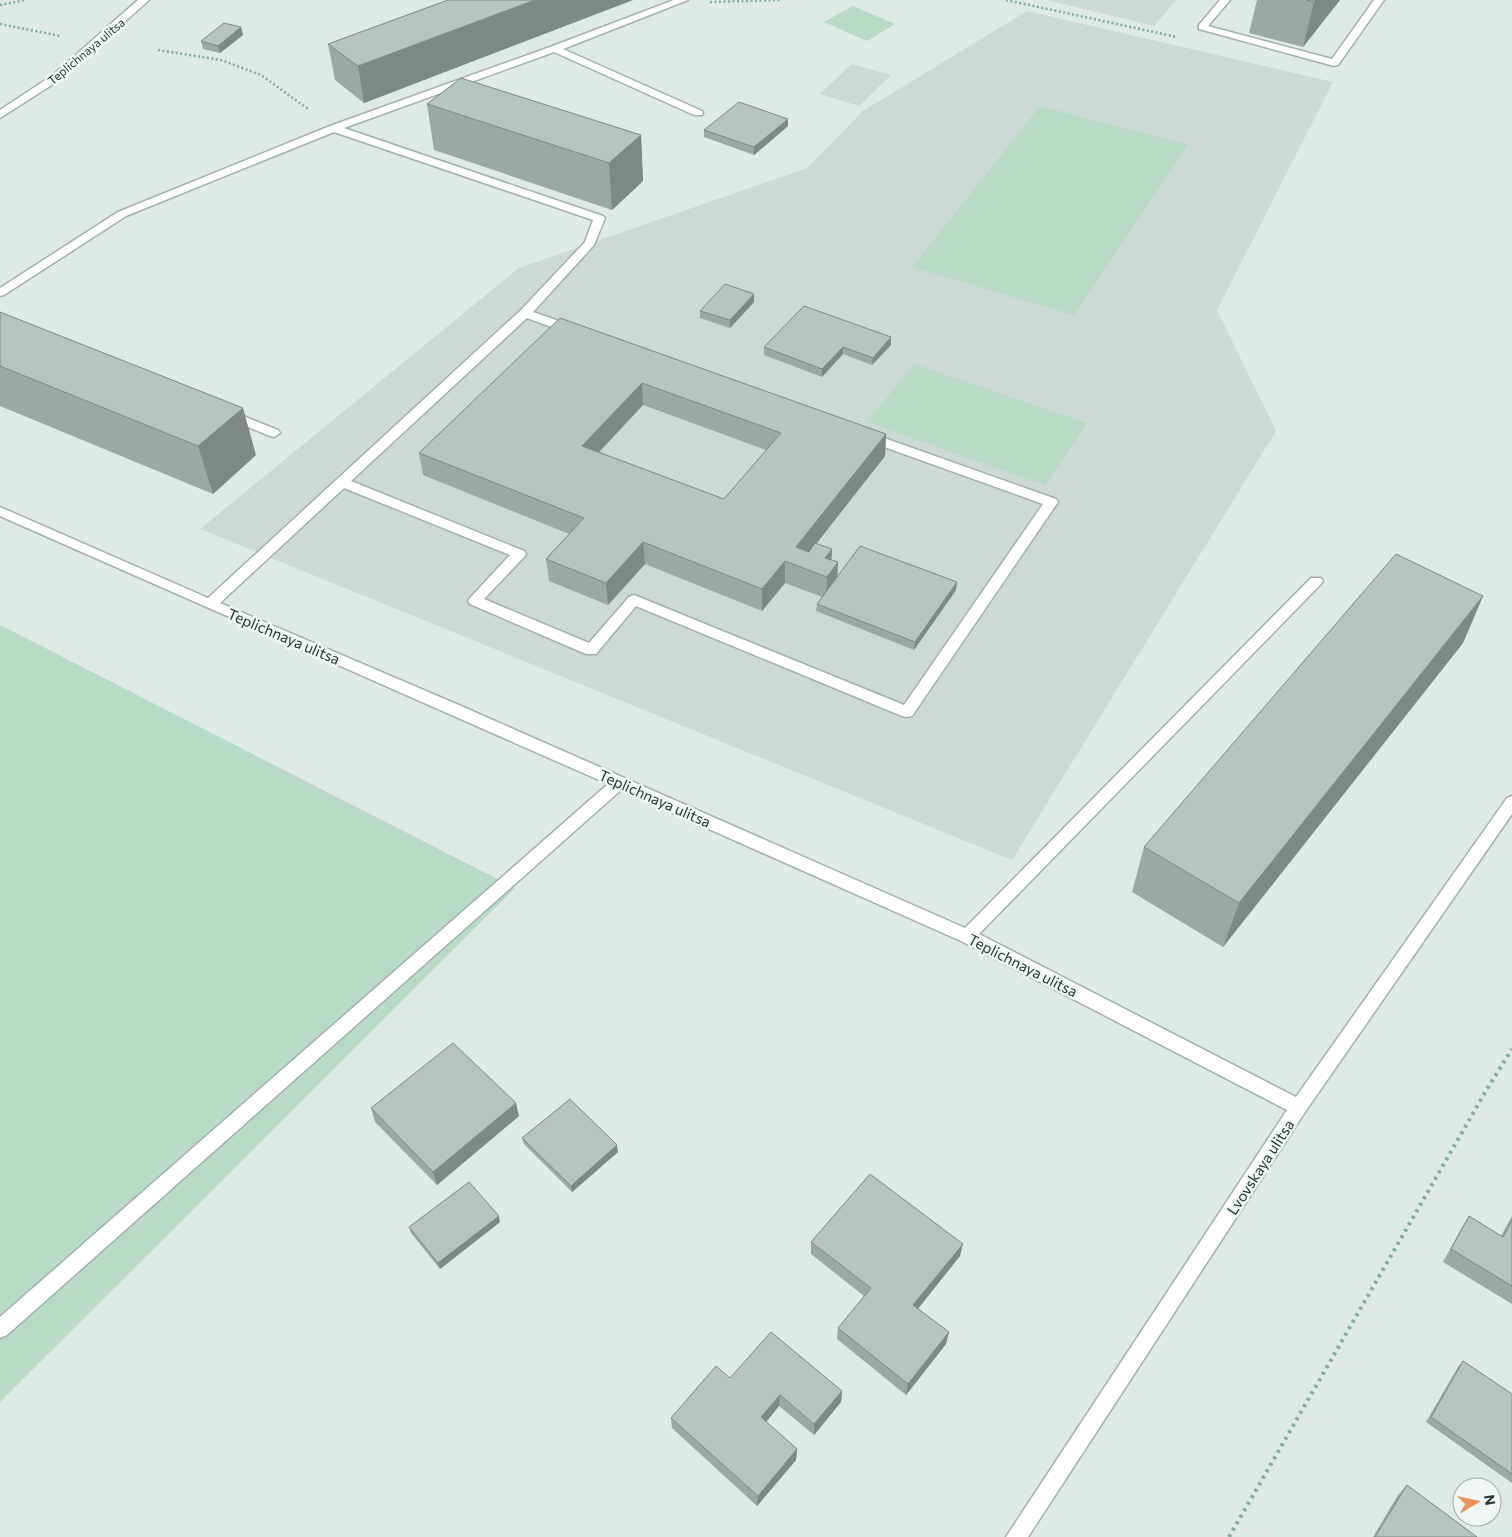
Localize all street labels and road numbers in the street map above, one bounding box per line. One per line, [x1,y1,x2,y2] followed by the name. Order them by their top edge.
[45,15,127,87] street label: Teplichnaya ulitsa
[225,604,343,668] street label: Teplichnaya ulitsa
[596,765,714,831] street label: Teplichnaya ulitsa
[965,930,1081,1000] street label: Teplichnaya ulitsa
[1223,1116,1297,1218] street label: Lvovskaya ulitsa

